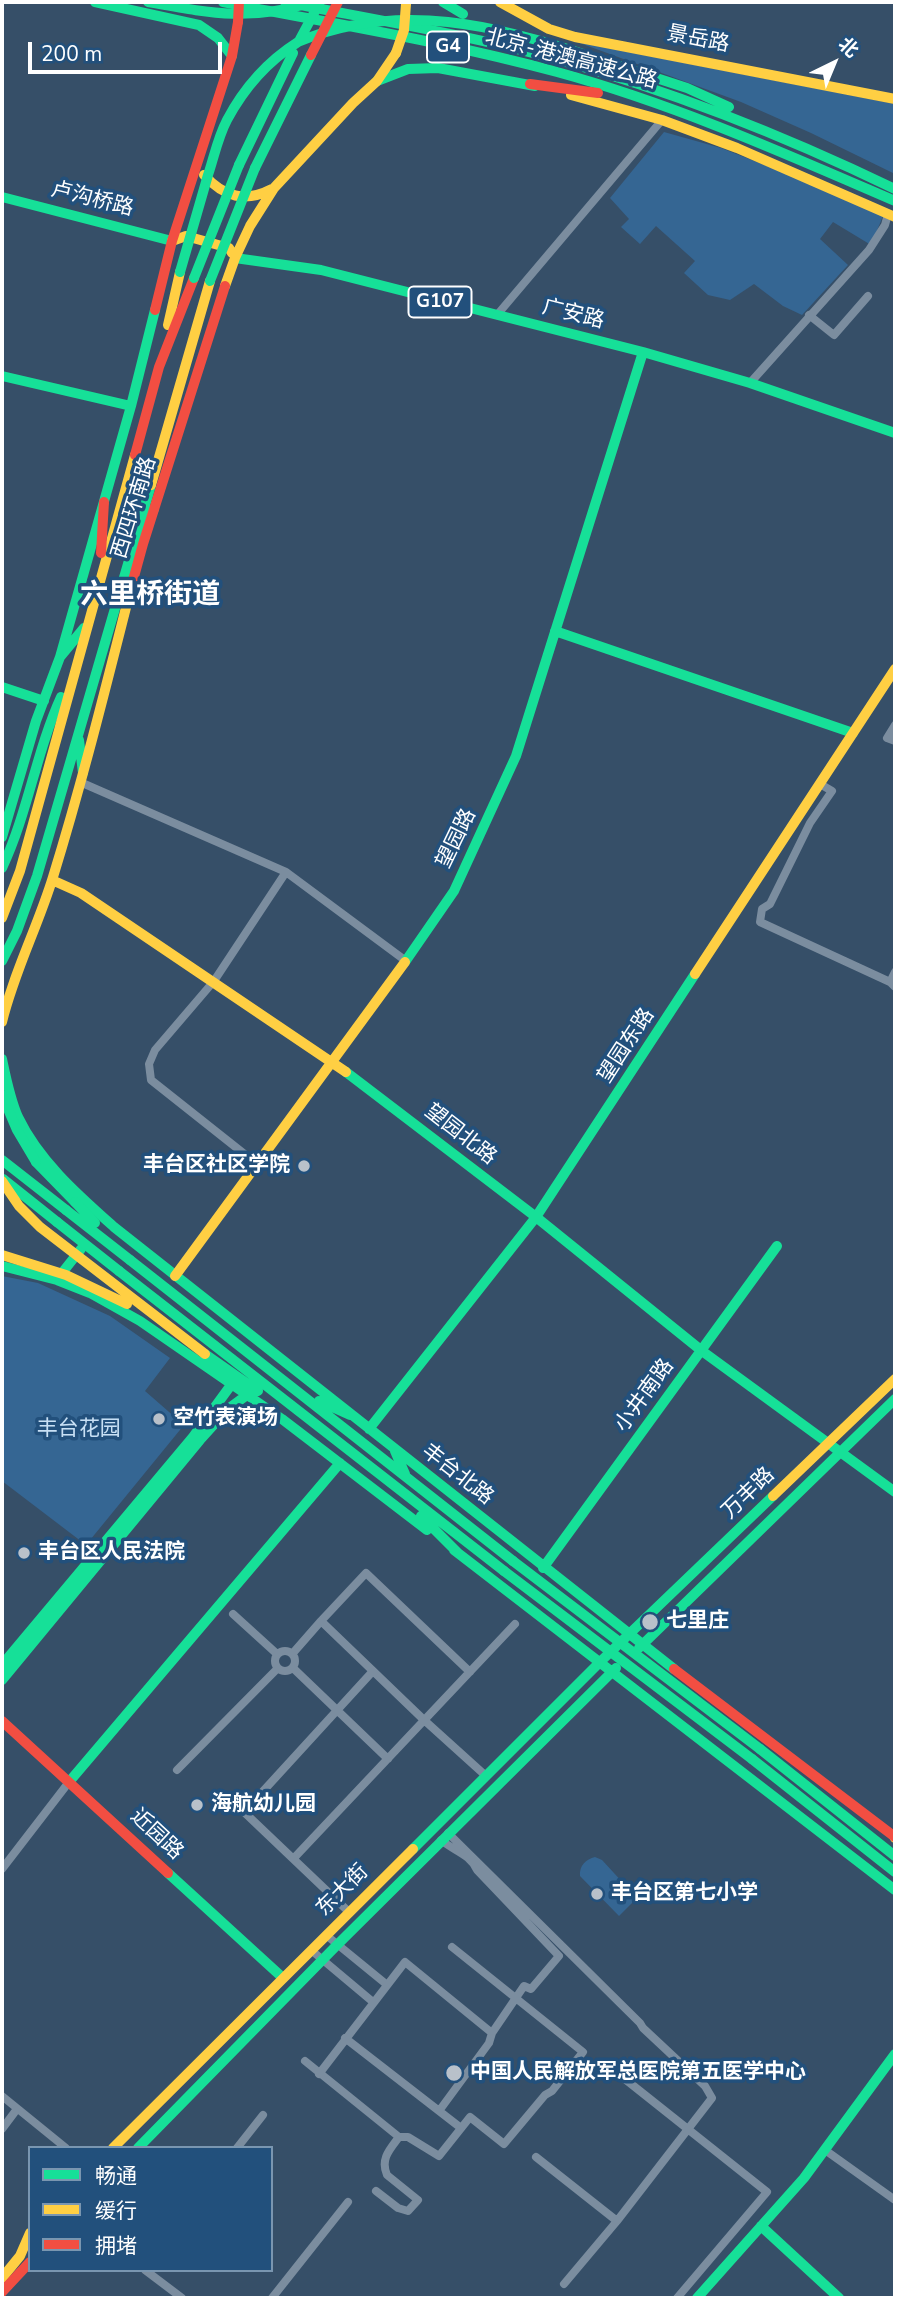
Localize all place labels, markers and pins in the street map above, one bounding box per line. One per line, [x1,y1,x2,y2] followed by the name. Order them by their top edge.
[143,1153,290,1179] place label: 丰台区社区学院
[296,1158,312,1174] marker: 丰台区社区学院
[173,1406,278,1432] place label: 空竹表演场
[151,1411,167,1427] marker: 空竹表演场
[38,1540,185,1566] place label: 丰台区人民法院
[16,1545,32,1561] marker: 丰台区人民法院
[666,1609,729,1635] place label: 七里庄
[640,1612,660,1632] marker: 七里庄
[211,1792,316,1818] place label: 海航幼儿园
[189,1797,205,1813] marker: 海航幼儿园
[611,1881,758,1907] place label: 丰台区第七小学
[589,1886,605,1902] marker: 丰台区第七小学
[470,2060,806,2086] place label: 中国人民解放军总医院第五医学中心
[444,2063,464,2083] marker: 中国人民解放军总医院第五医学中心

